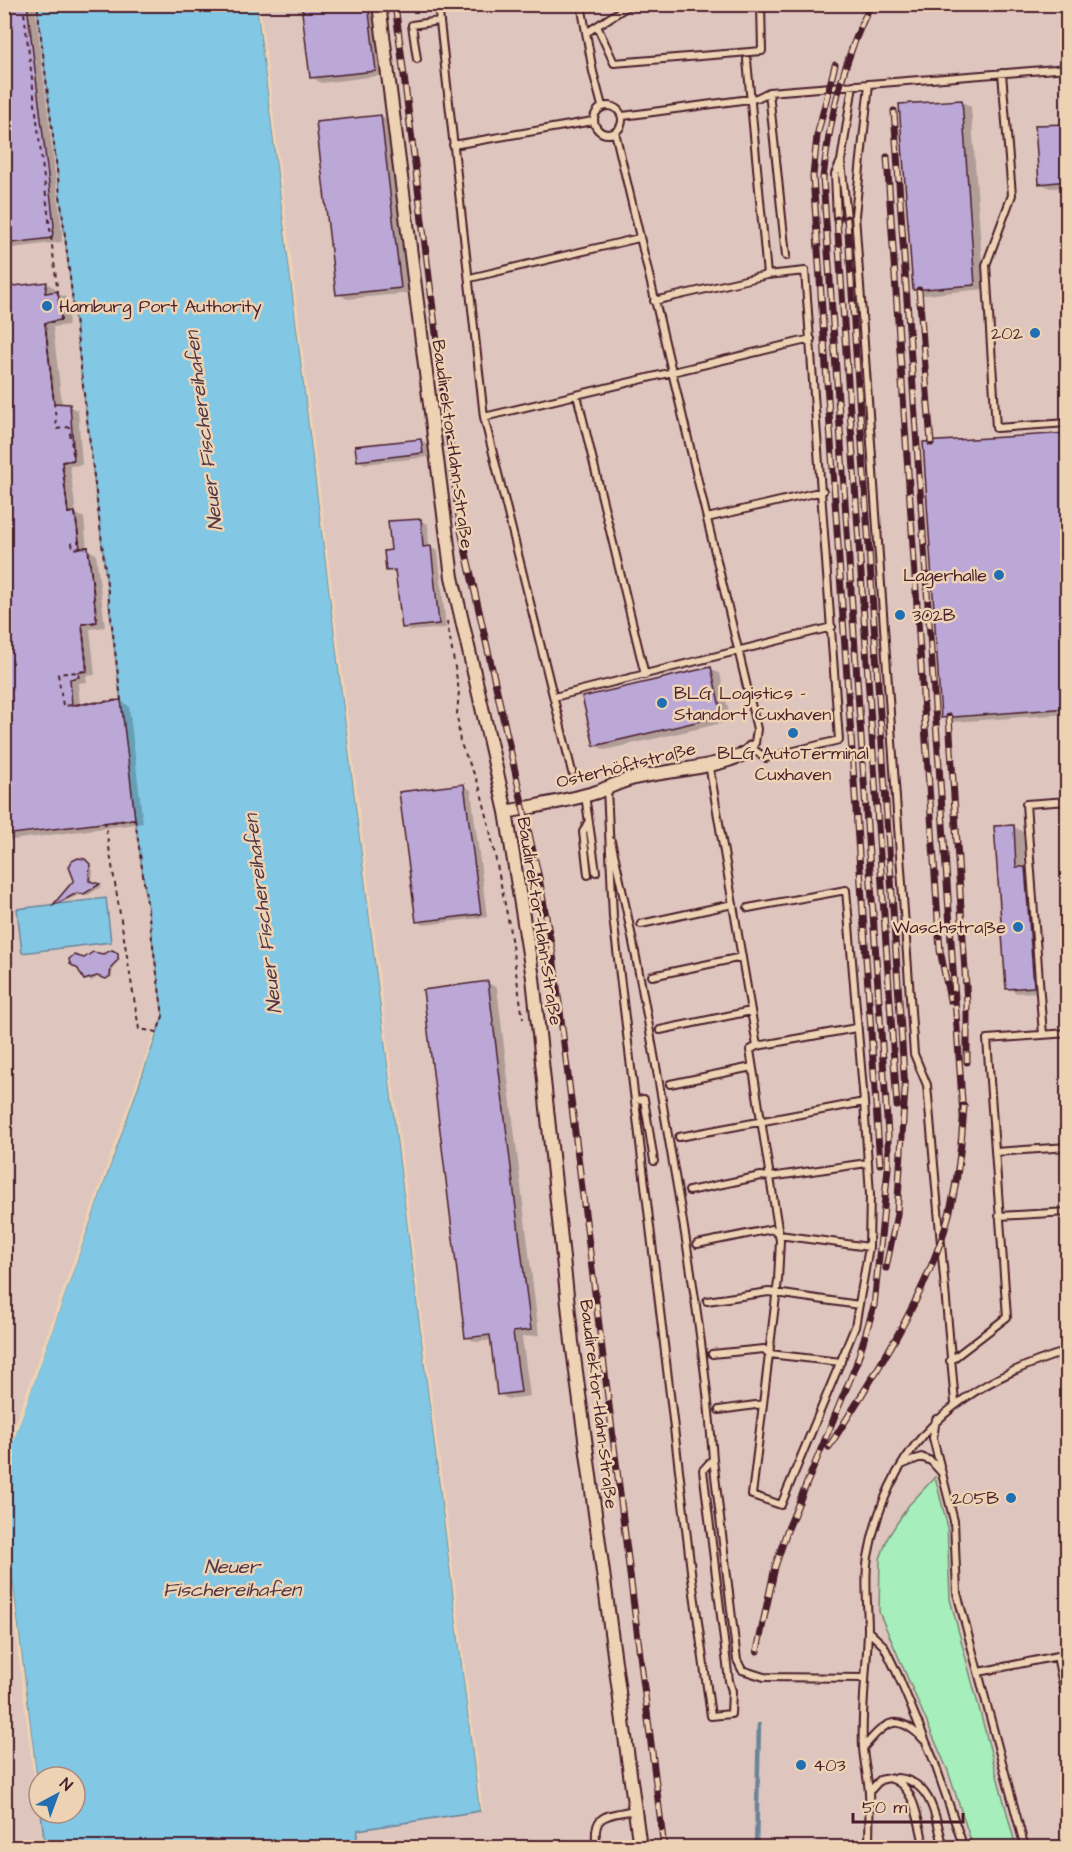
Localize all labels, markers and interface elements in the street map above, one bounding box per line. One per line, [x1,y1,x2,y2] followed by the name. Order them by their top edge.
[59,294,262,320] place label: Hamburg Port Authority
[40,299,54,313] marker: Hamburg Port Authority
[991,321,1024,346] place label: 202
[1028,326,1042,340] marker: 202
[178,327,230,532] water label: Neuer Fischereihafen
[425,338,480,550] street label: Baudirektor-Hahn-Straße
[903,563,987,589] place label: Lagerhalle
[992,568,1006,582] marker: Lagerhalle
[912,603,956,628] place label: 302B
[893,608,907,622] marker: 302B
[674,681,831,727] place label: BLG Logistics - Standort Cuxhaven
[655,696,669,710] marker: BLG Logistics - Standort Cuxhaven
[786,726,800,740] marker: BLG AutoTerminal Cuxhaven
[554,736,699,795] street label: Osterhöftstraße
[717,741,869,787] place label: BLG AutoTerminal Cuxhaven
[237,810,289,1015] water label: Neuer Fischereihafen
[511,815,568,1027] street label: Baudirektor-Hahn-Straße
[893,915,1006,940] place label: Waschstraße
[1011,920,1025,934] marker: Waschstraße
[573,1298,624,1510] street label: Baudirektor-Hahn-Straße
[952,1486,999,1511] place label: 205B
[1004,1491,1018,1505] marker: 205B
[163,1553,303,1604] water label: Neuer Fischereihafen
[813,1753,846,1778] place label: 403
[794,1758,808,1772] marker: 403
[27,1765,87,1825] north arrow
[55,1773,77,1796] text: N
[853,1786,962,1824] scale bar
[862,1795,907,1820] text: 50 m

